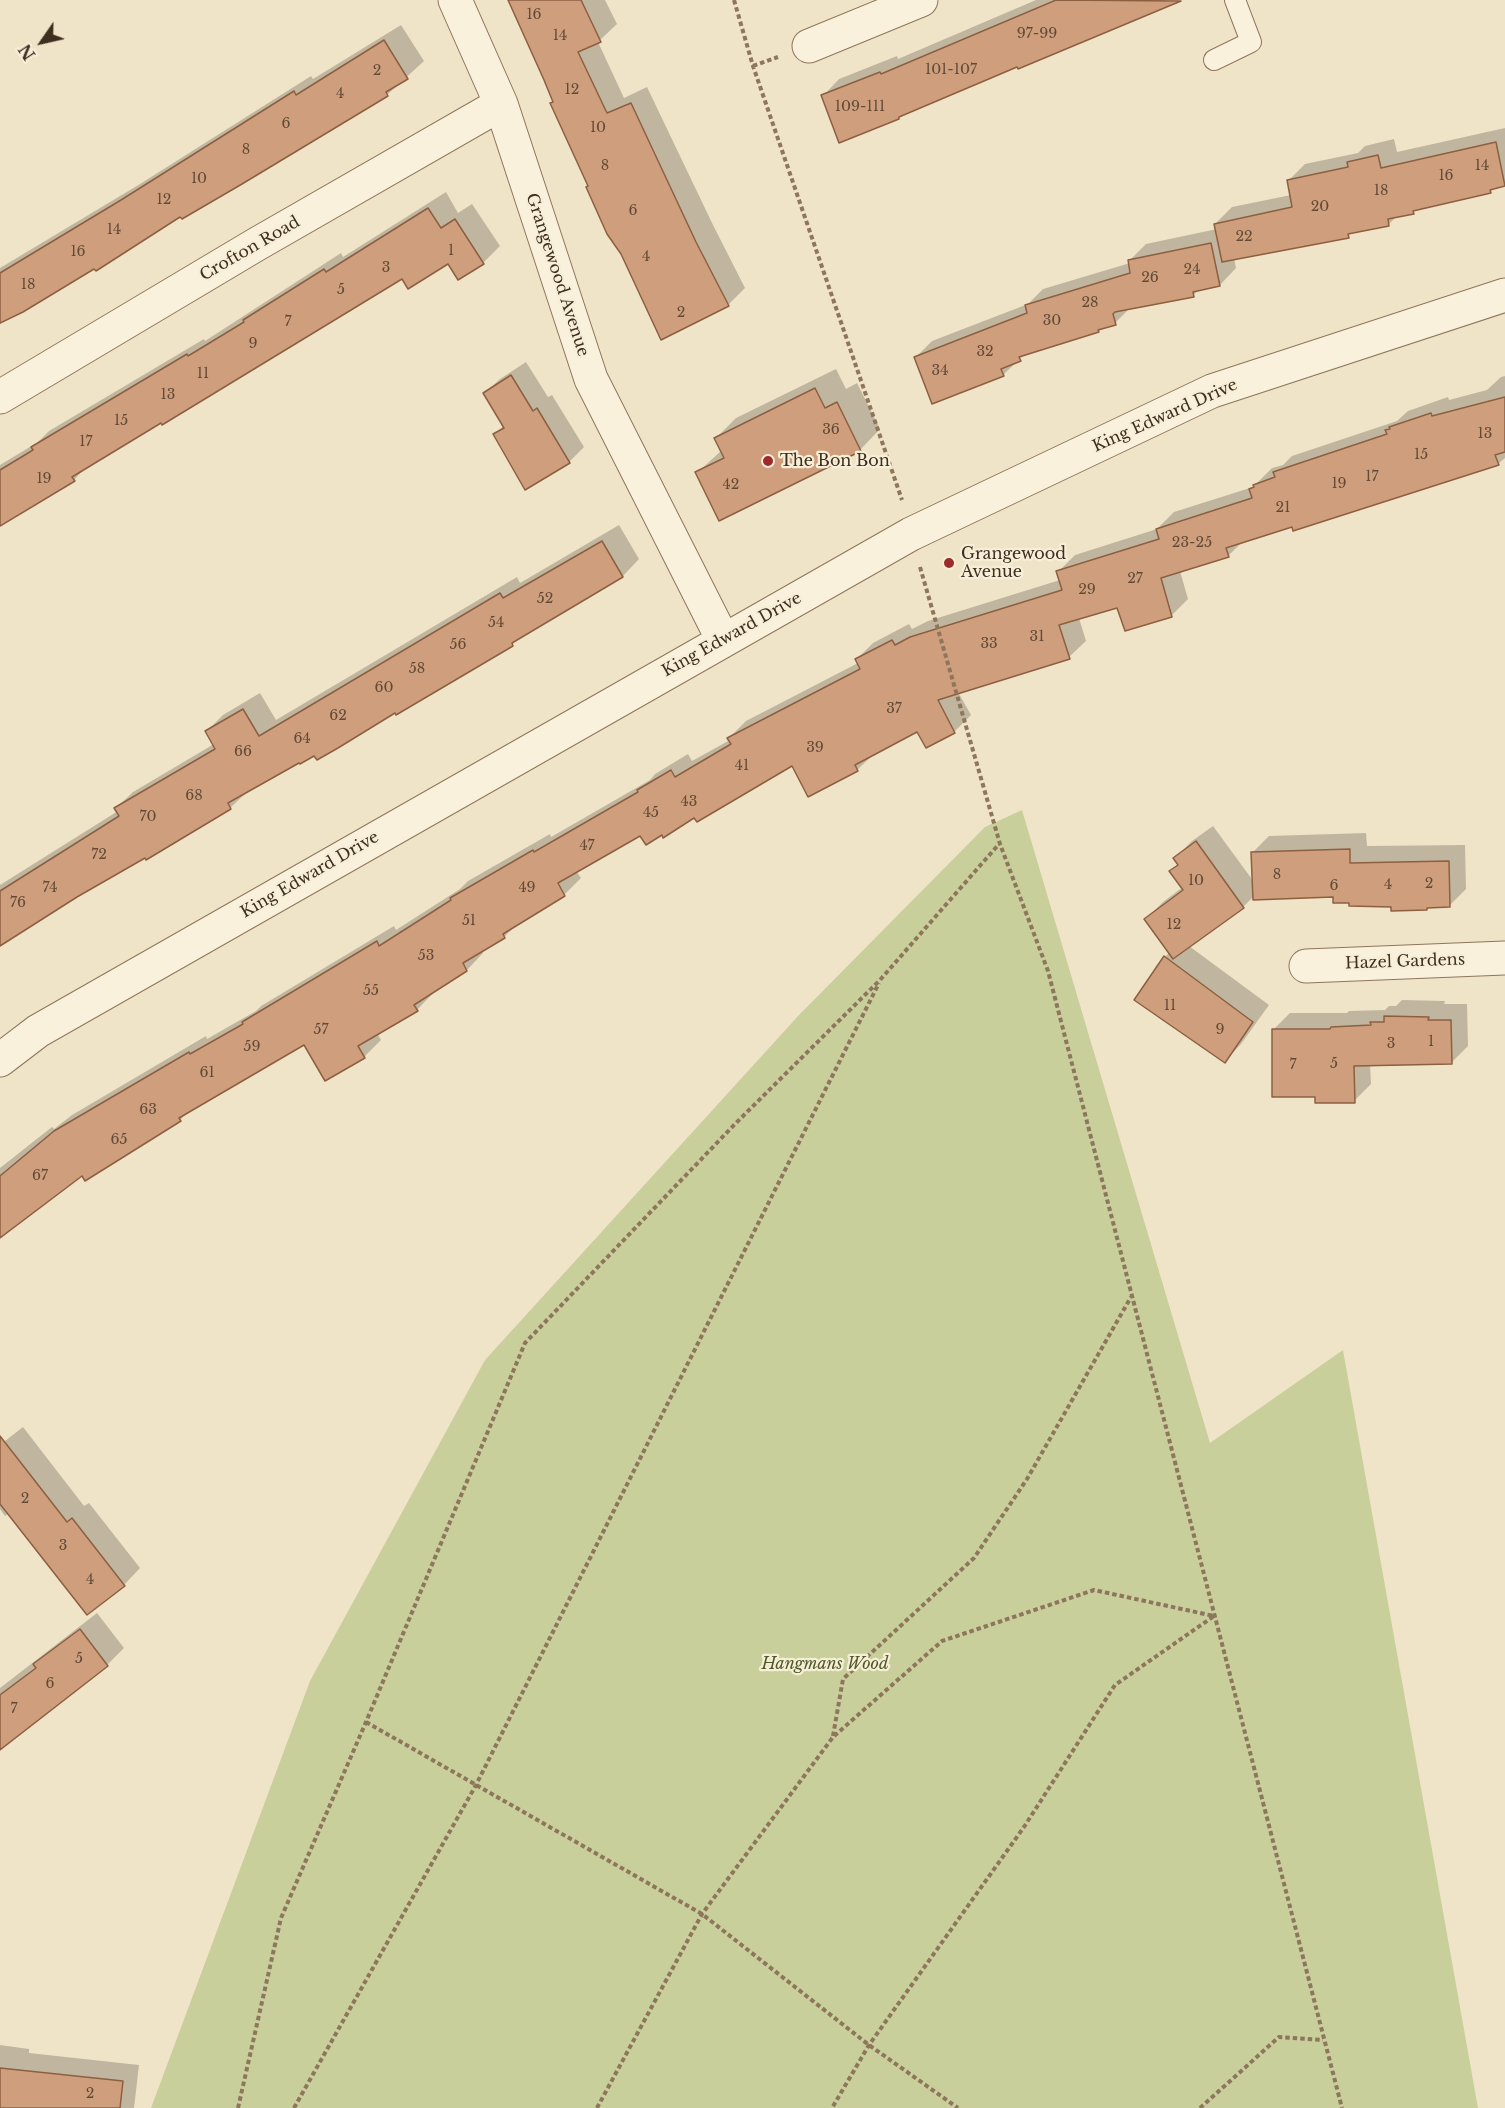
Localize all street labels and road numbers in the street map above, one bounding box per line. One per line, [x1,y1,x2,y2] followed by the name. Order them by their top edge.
[522,191,592,359] street label: Grangewood Avenue
[197,213,303,285] street label: Crofton Road
[1090,375,1240,457] street label: King Edward Drive
[659,589,805,681] street label: King Edward Drive
[237,828,383,922] street label: King Edward Drive
[1345,950,1465,974] street label: Hazel Gardens

